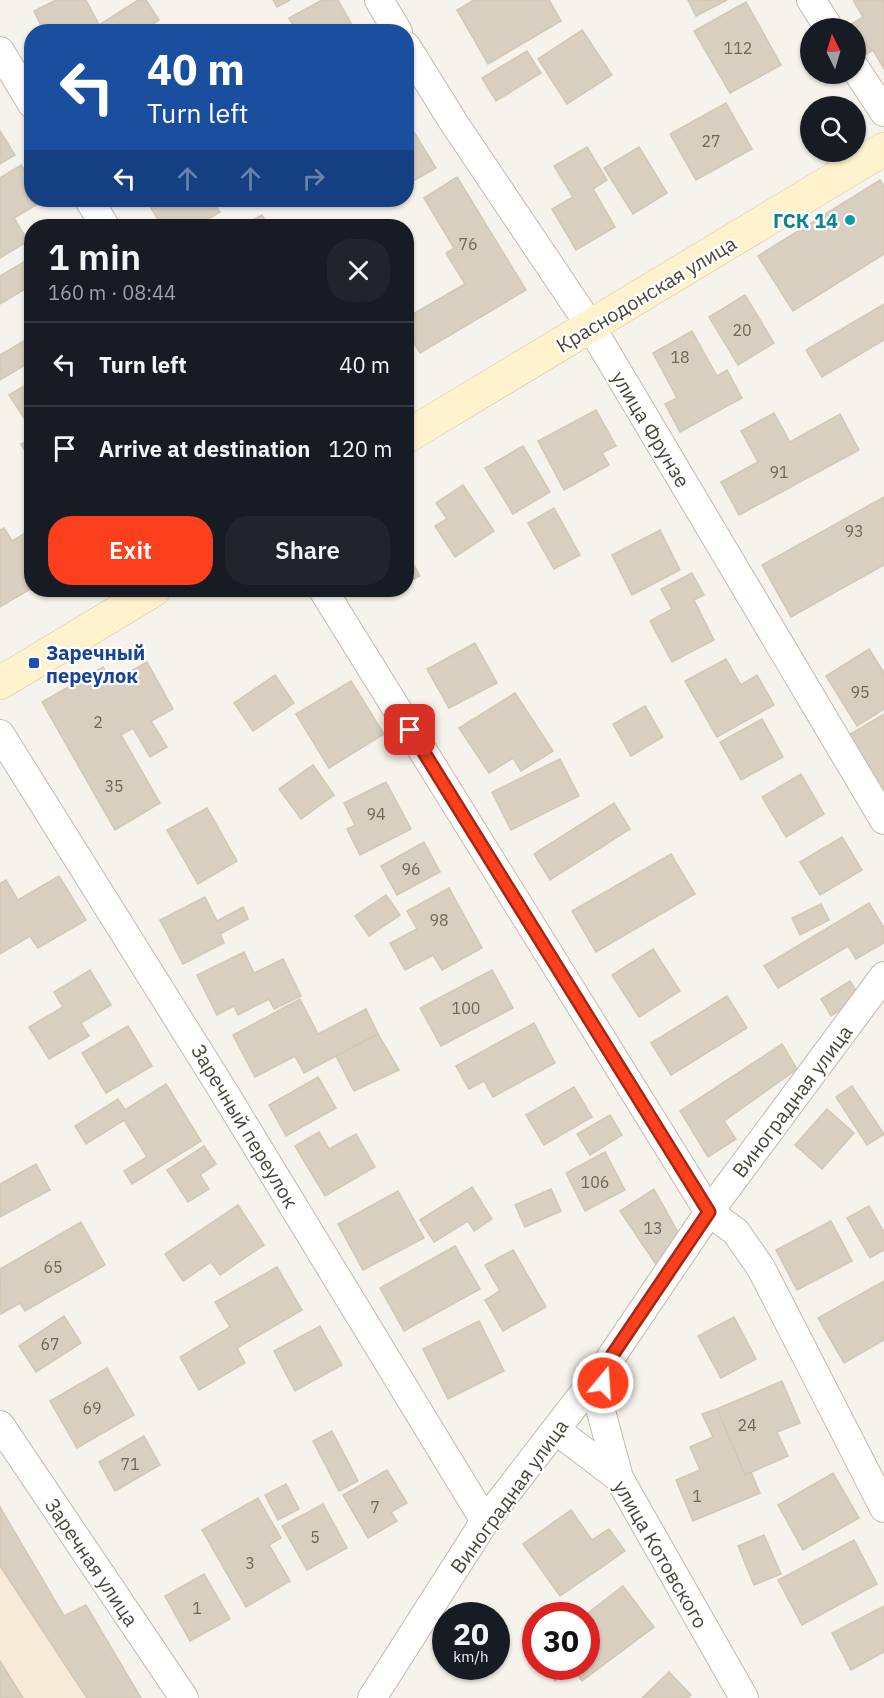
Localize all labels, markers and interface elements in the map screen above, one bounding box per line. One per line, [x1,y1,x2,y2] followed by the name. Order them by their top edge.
[800,18,866,84] north arrow
[800,18,866,162] map controls
[724,38,752,58] house number: 112
[147,42,245,97] text: 40 m
[48,48,126,126] icon: left
[147,95,248,130] text: Turn left
[800,96,866,162] button: search
[701,131,721,151] house number: 27
[108,162,141,195] icon: left
[171,162,204,195] icon: ahead
[234,162,267,195] icon: ahead
[297,162,330,195] icon: right
[773,207,838,234] place label: ГСК 14
[843,213,857,227] marker: ГСК 14
[551,229,741,359] street label: Краснодонская улица
[48,233,141,280] text: 1 min
[458,234,478,254] house number: 76
[327,239,390,302] button: close
[48,279,176,306] text: 160 m · 08:44
[732,320,752,340] house number: 20
[670,347,690,367] house number: 18
[48,348,81,381] icon: left
[99,350,187,379] text: Turn left
[339,350,390,379] text: 40 m
[606,366,696,492] street label: улица Фрунзе
[48,432,81,465] icon: arrive
[99,434,310,463] text: Arrive at destination
[328,434,392,463] text: 120 m
[769,462,789,482] house number: 91
[48,516,213,585] button: Exit
[225,516,390,585] button: Share
[844,521,864,541] house number: 93
[46,639,145,689] place label: Заречный переулок
[27,656,41,670] marker: Заречный переулок
[850,682,870,702] house number: 95
[384,704,435,755] pin
[93,712,103,732] house number: 2
[393,713,426,746] icon: arrive
[104,776,124,796] house number: 35
[366,804,386,824] house number: 94
[401,859,421,879] house number: 96
[429,910,449,930] house number: 98
[452,998,480,1018] house number: 100
[726,1019,858,1183] street label: Виноградная улица
[185,1039,305,1213] street label: Заречный переулок
[581,1172,609,1192] house number: 106
[643,1218,663,1238] house number: 13
[43,1257,63,1277] house number: 65
[40,1334,60,1354] house number: 67
[571,1351,635,1415] position arrow
[82,1398,102,1418] house number: 69
[444,1413,574,1579] street label: Виноградная улица
[737,1415,757,1435] house number: 24
[120,1454,140,1474] house number: 71
[608,1475,714,1633] street label: улица Котовского
[692,1486,702,1506] house number: 1
[39,1493,145,1632] street label: Заречная улица
[370,1497,380,1517] house number: 7
[310,1527,320,1547] house number: 5
[245,1553,255,1573] house number: 3
[192,1598,202,1618] house number: 1
[522,1602,600,1680] speed limit sign: 30
[453,1614,489,1653] text: 20
[453,1647,489,1666] text: km/h

